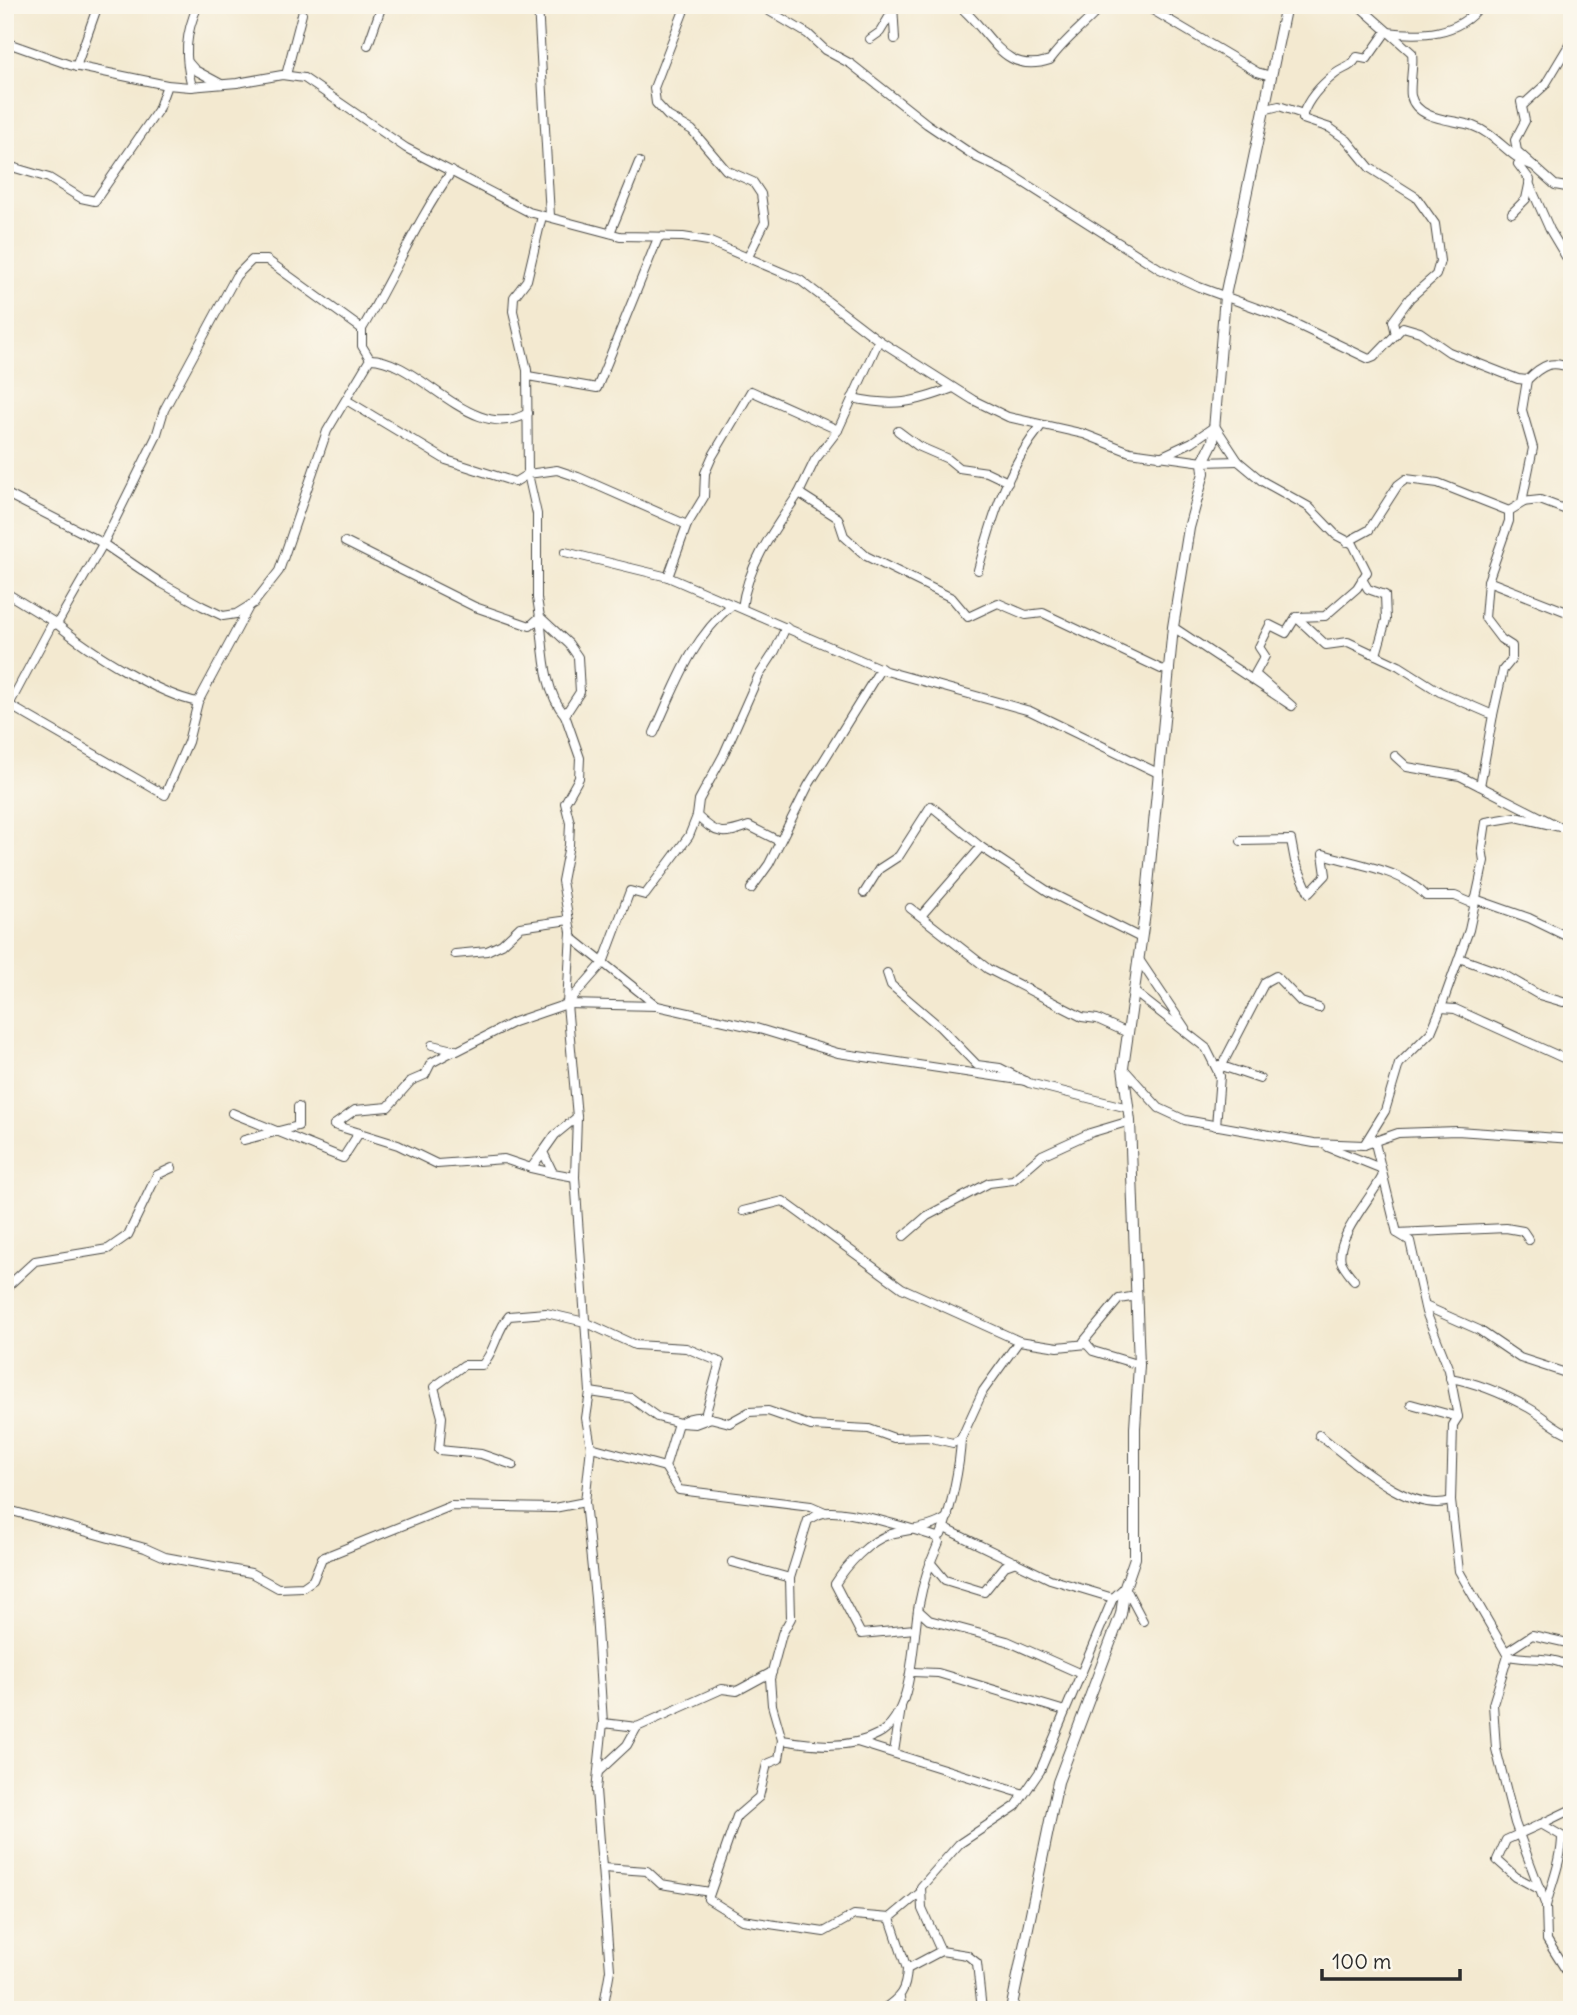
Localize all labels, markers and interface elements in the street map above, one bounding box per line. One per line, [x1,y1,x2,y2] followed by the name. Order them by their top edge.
[1322,1938,1460,1982] scale bar
[1332,1948,1391,1975] text: 100 m

